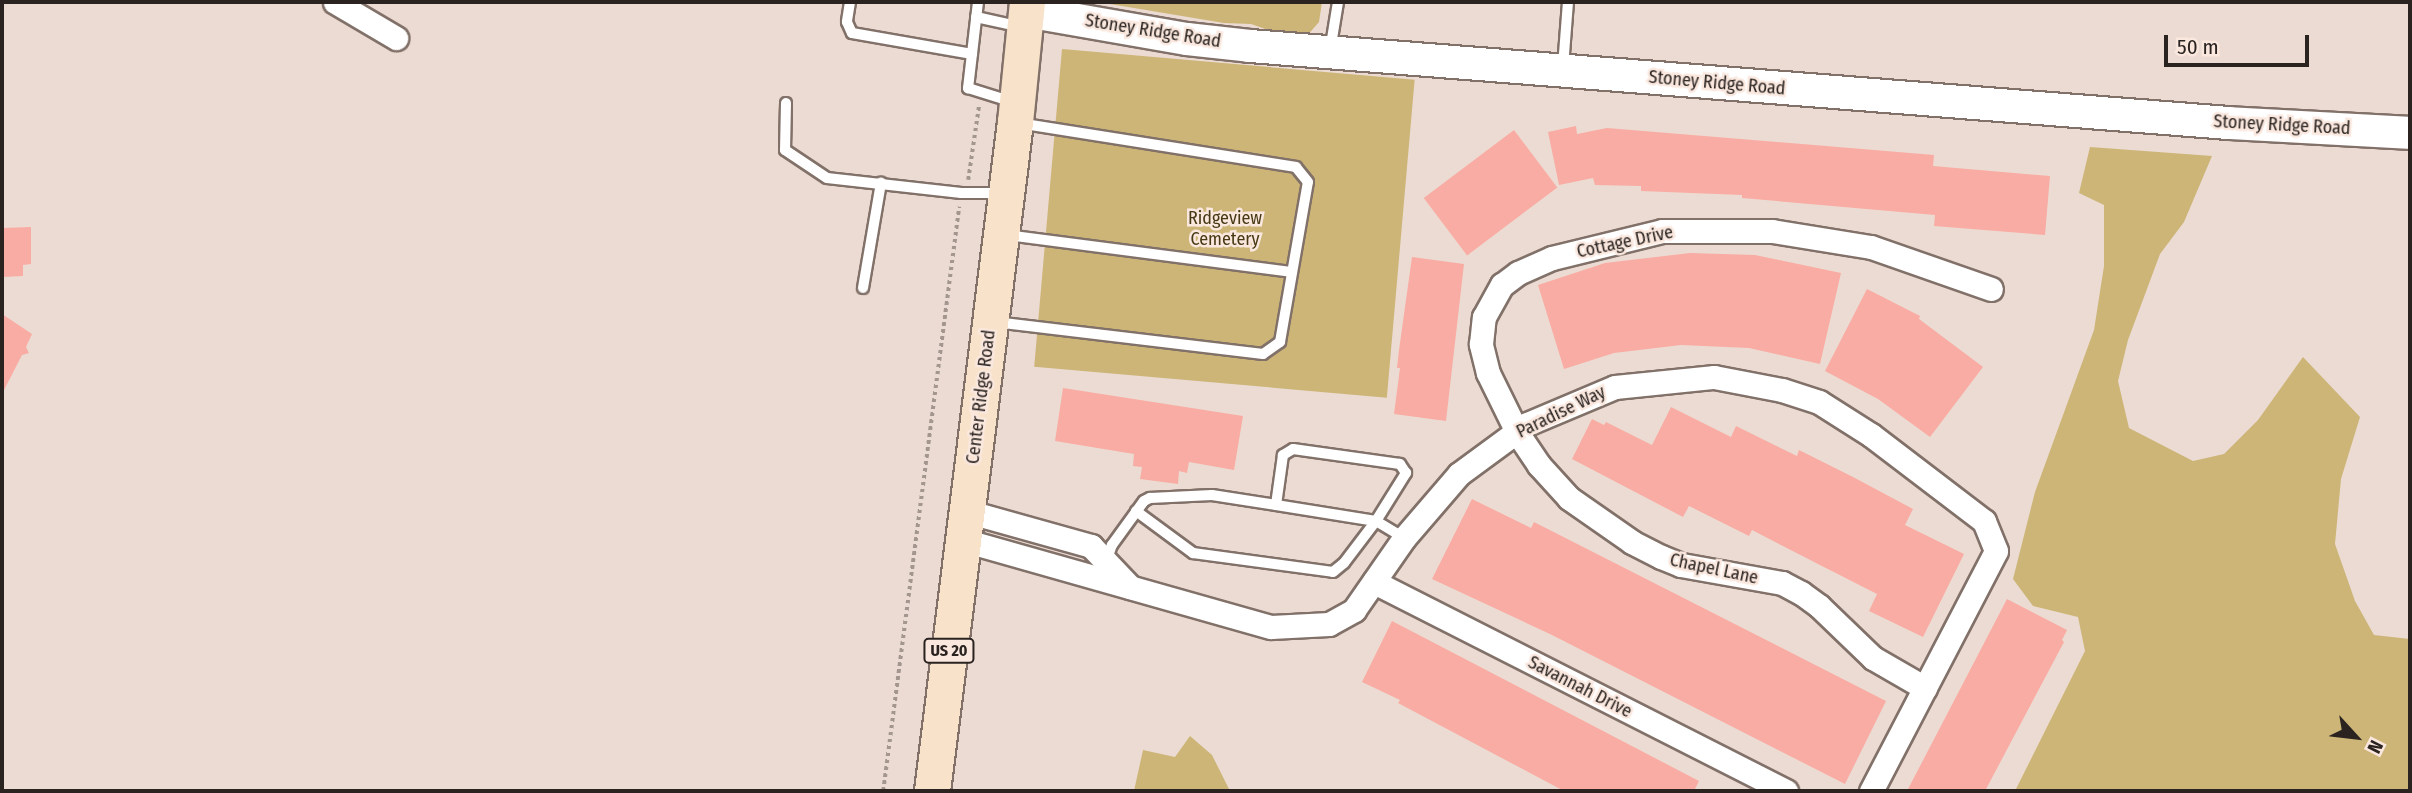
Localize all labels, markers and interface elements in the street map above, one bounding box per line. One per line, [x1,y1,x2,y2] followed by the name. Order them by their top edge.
[1084,10,1222,52] street label: Stoney Ridge Road
[2167,21,2312,65] scale bar
[2177,34,2219,60] text: 50 m
[1648,66,1786,100] street label: Stoney Ridge Road
[2213,111,2351,139] street label: Stoney Ridge Road
[1188,208,1262,250] park label: Ridgeview Cemetery
[1575,221,1675,263] street label: Cottage Drive
[962,329,1000,465] street label: Center Ridge Road
[1513,381,1609,443] street label: Paradise Way
[1668,549,1760,589] street label: Chapel Lane
[923,638,975,664] road number: US 20
[1524,652,1636,722] street label: Savannah Drive
[2321,702,2391,772] north arrow
[2362,736,2388,757] text: N

